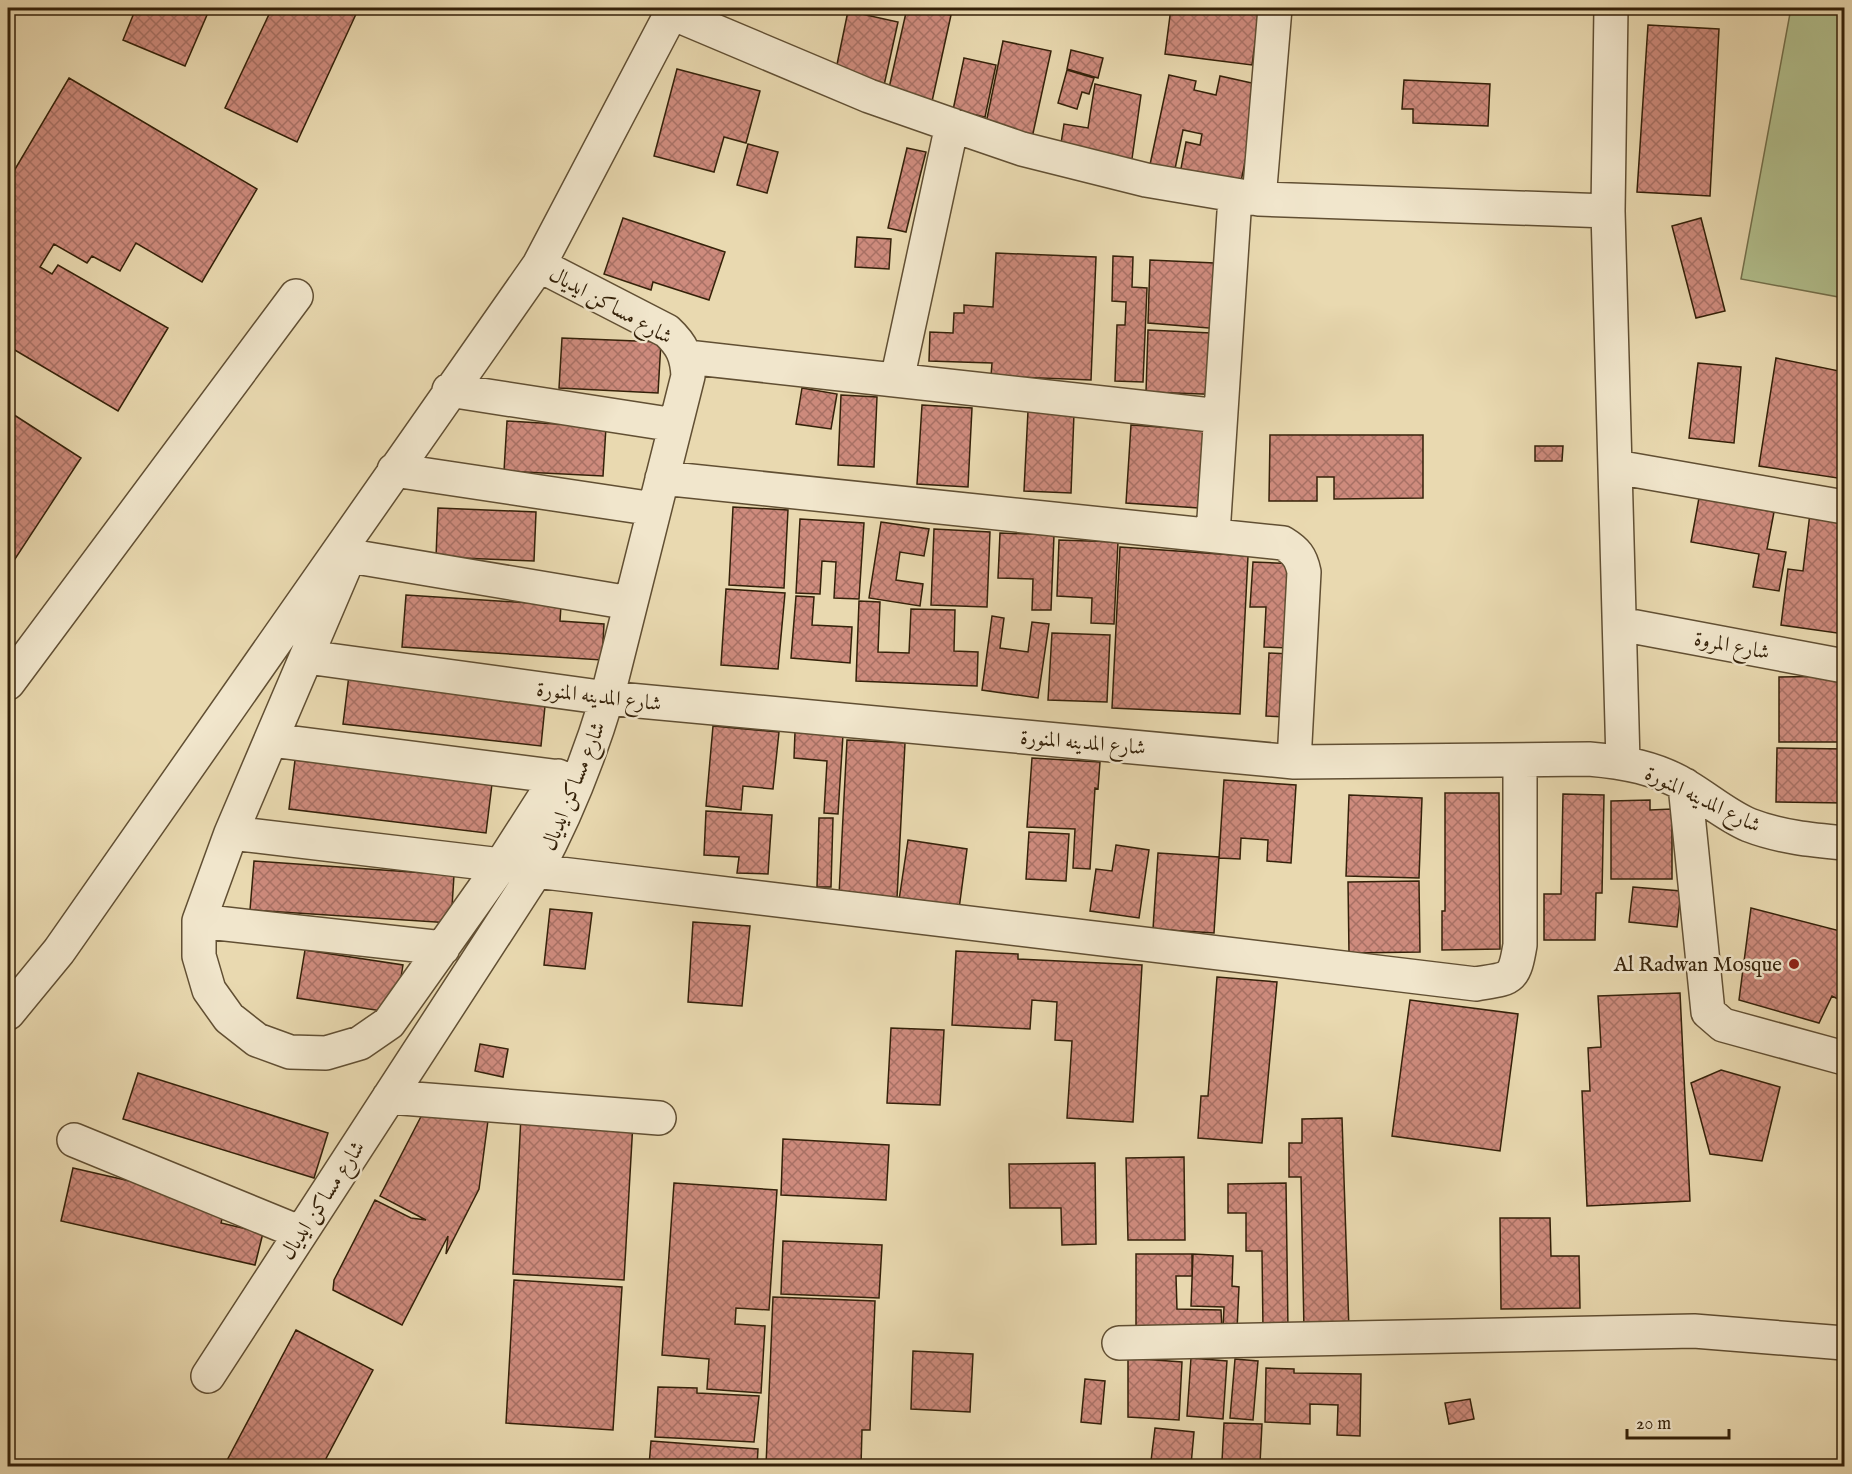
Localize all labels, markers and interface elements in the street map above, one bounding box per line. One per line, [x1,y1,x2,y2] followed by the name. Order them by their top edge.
[542,261,677,354] street label: شارع مساكن ايديال
[1691,626,1772,670] street label: شارع المروة
[534,676,663,722] street label: شارع المدينه المنورة
[536,718,615,856] street label: شارع مساكن ايديال
[1019,725,1147,765] street label: شارع المدينه المنورة
[1639,761,1765,843] street label: شارع المدينه المنورة
[1613,952,1782,979] place label: Al Radwan Mosque
[1787,957,1801,971] marker: Al Radwan Mosque
[275,1136,374,1267] street label: شارع مساكن ايديال
[1627,1402,1729,1440] scale bar
[1636,1413,1671,1436] text: 20 m

